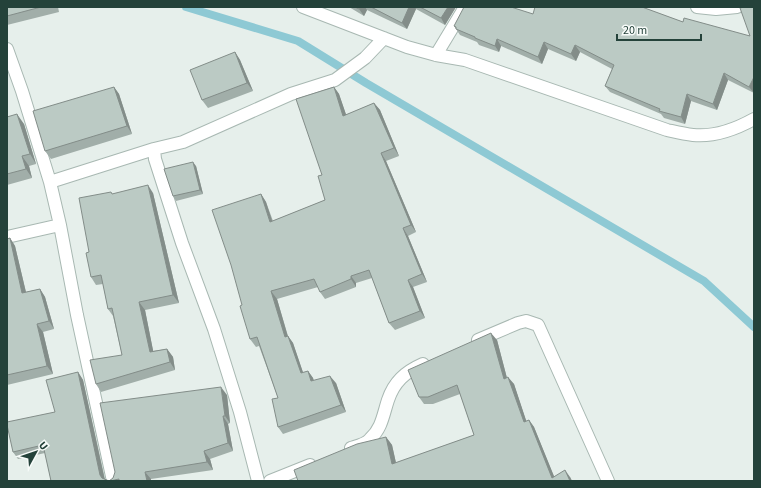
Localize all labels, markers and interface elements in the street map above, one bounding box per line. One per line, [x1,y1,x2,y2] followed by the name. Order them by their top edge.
[617,16,701,42] scale bar
[623,22,647,39] text: 20 m
[16,432,56,472] north arrow
[35,438,51,454] text: U

